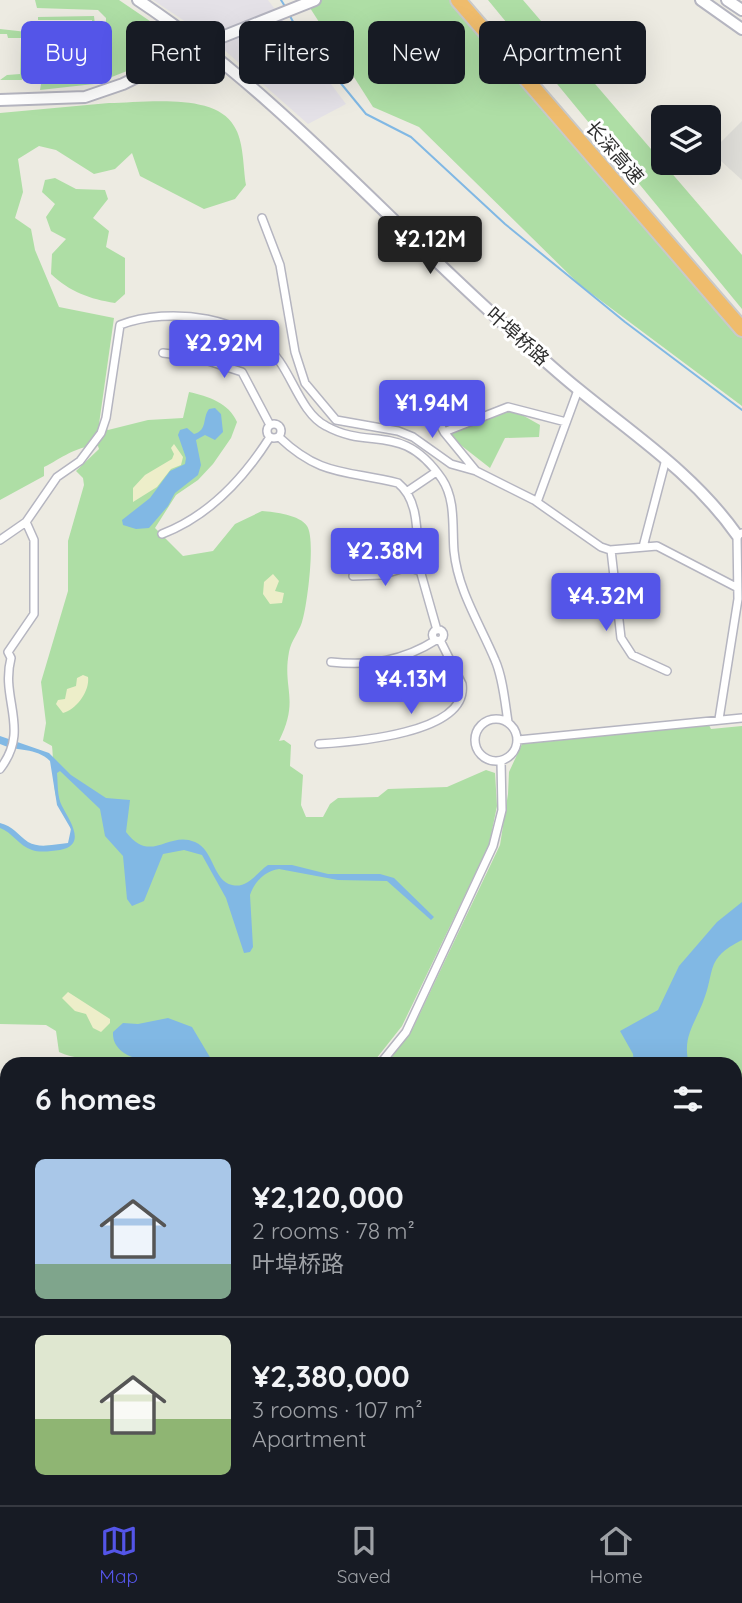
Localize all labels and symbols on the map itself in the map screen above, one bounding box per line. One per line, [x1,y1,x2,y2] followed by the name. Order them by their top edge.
[581,115,649,189] street label: 长深高速
[373,216,487,276] pin: ¥2.12M
[482,302,554,370] street label: 叶埠桥路
[167,320,281,380] pin: ¥2.92M
[375,380,489,440] pin: ¥1.94M
[328,528,442,588] pin: ¥2.38M
[549,574,663,633] pin: ¥4.32M
[354,656,468,716] pin: ¥4.13M

